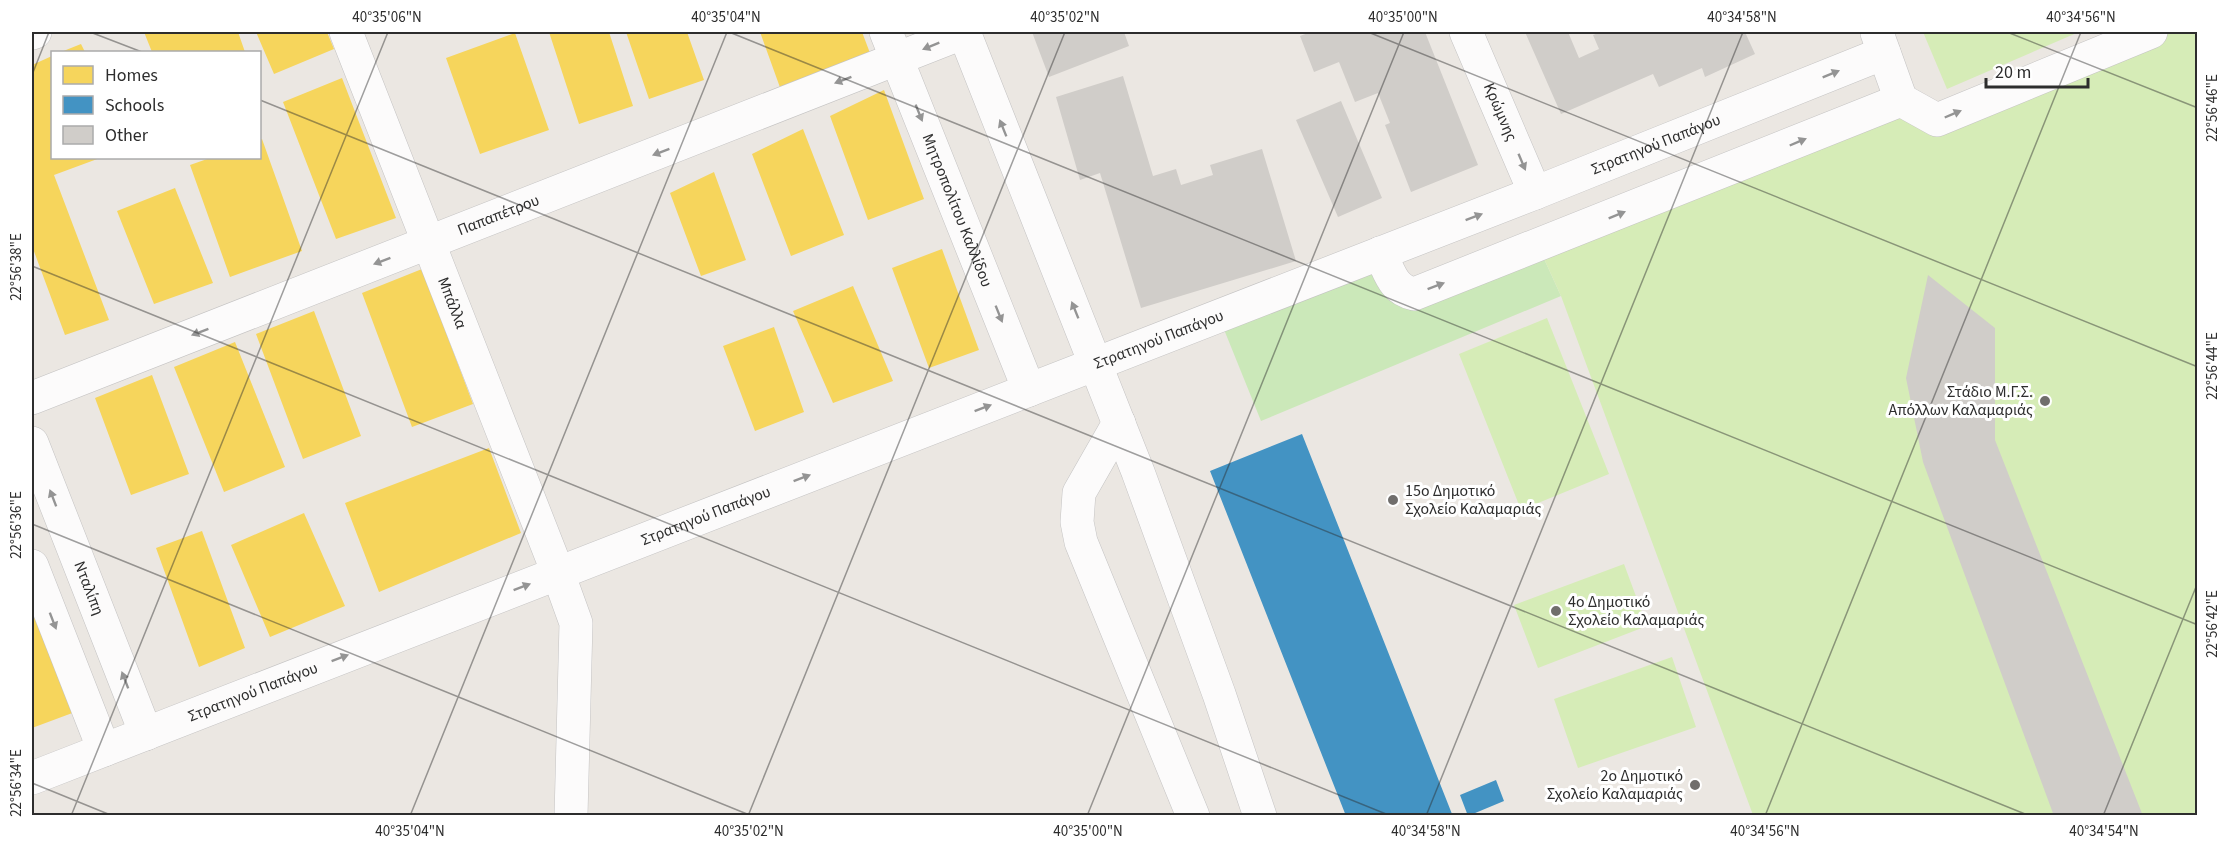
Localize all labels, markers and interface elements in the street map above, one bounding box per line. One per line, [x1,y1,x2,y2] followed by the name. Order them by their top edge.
[352,7,422,28] text: 40°35'06"N
[691,7,761,28] text: 40°35'04"N
[1030,7,1100,28] text: 40°35'02"N
[1368,7,1438,28] text: 40°35'00"N
[1707,7,1777,28] text: 40°34'58"N
[2046,7,2116,28] text: 40°34'56"N
[922,42,940,51] one-way arrow
[51,51,261,159] legend
[1986,51,2088,89] scale bar
[1995,60,2031,85] text: 20 m
[105,63,158,88] text: Homes
[1822,69,1840,79] one-way arrow
[2202,74,2223,142] text: 22°56'46"E
[834,76,852,86] one-way arrow
[1478,79,1522,145] street label: Κρώμνης
[105,93,164,118] text: Schools
[914,105,924,123] one-way arrow
[1588,109,1724,180] street label: Στρατηγού Παπάγου
[1944,109,1962,118] one-way arrow
[998,119,1007,137] one-way arrow
[105,123,149,148] text: Other
[917,130,998,290] street label: Μητροπολίτου Καλλίδου
[1789,137,1807,146] one-way arrow
[652,147,670,157] one-way arrow
[1517,154,1527,172] one-way arrow
[454,189,543,241] street label: Παπαπέτρου
[1608,209,1626,219] one-way arrow
[1465,212,1483,221] one-way arrow
[6,233,27,301] text: 22°56'38"E
[373,257,391,266] one-way arrow
[432,274,472,332] street label: Μπάλλα
[1427,281,1445,291] one-way arrow
[1069,300,1079,318] one-way arrow
[1091,304,1227,375] street label: Στρατηγού Παπάγου
[994,305,1004,323] one-way arrow
[191,328,209,337] one-way arrow
[2202,332,2223,400] text: 22°56'44"E
[1889,381,2033,421] place label: Στάδιο Μ.Γ.Σ. Απόλλων Καλαμαριάς
[2038,394,2052,408] marker: Στάδιο Μ.Γ.Σ. Απόλλων Καλαμαριάς
[975,403,993,413] one-way arrow
[793,473,811,483] one-way arrow
[1405,480,1541,520] place label: 15ο Δημοτικό Σχολείο Καλαμαριάς
[638,481,774,551] street label: Στρατηγού Παπάγου
[48,489,57,507] one-way arrow
[6,491,27,559] text: 22°56'36"E
[1386,493,1400,507] marker: 15ο Δημοτικό Σχολείο Καλαμαριάς
[68,558,109,618] street label: Νταλίπη
[513,582,531,591] one-way arrow
[2202,590,2223,658] text: 22°56'42"E
[1568,591,1704,631] place label: 4ο Δημοτικό Σχολείο Καλαμαριάς
[1549,604,1563,618] marker: 4ο Δημοτικό Σχολείο Καλαμαριάς
[49,612,58,630] one-way arrow
[332,653,350,663] one-way arrow
[185,657,321,727] street label: Στρατηγού Παπάγου
[119,670,129,688] one-way arrow
[6,749,27,817] text: 22°56'34"E
[1547,765,1683,805] place label: 2ο Δημοτικό Σχολείο Καλαμαριάς
[1688,778,1702,792] marker: 2ο Δημοτικό Σχολείο Καλαμαριάς
[375,821,445,842] text: 40°35'04"N
[714,821,784,842] text: 40°35'02"N
[1053,821,1123,842] text: 40°35'00"N
[1391,821,1461,842] text: 40°34'58"N
[1730,821,1800,842] text: 40°34'56"N
[2069,821,2139,842] text: 40°34'54"N

